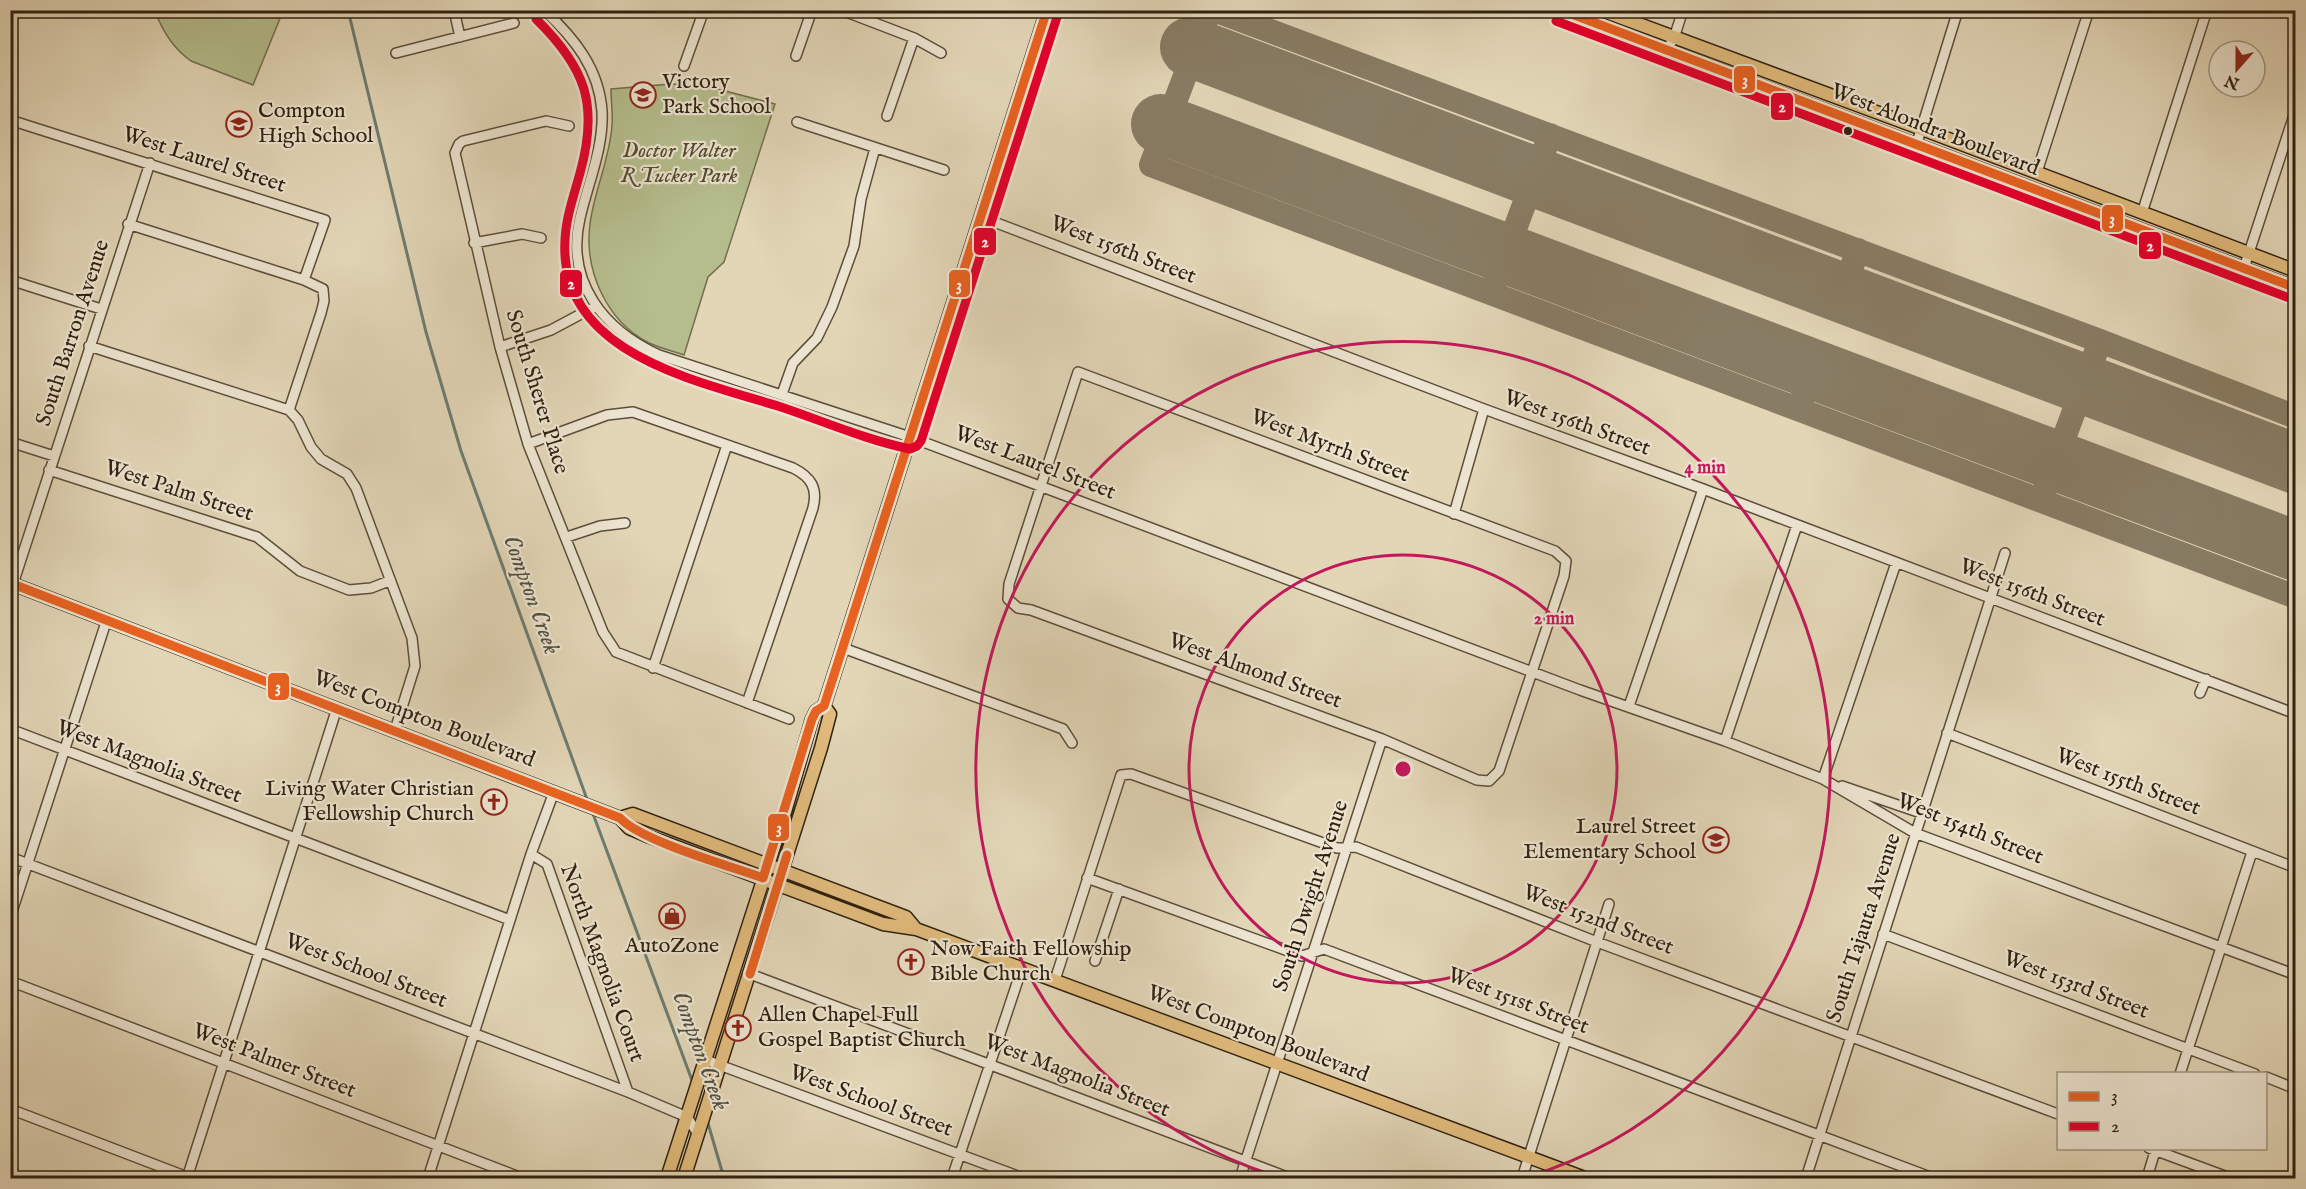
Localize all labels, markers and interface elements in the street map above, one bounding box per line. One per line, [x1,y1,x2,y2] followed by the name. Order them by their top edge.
[2207,39,2267,99] north arrow
[1733,65,1756,94] line badge: 3
[661,68,771,121] place label: Victory Park School
[2222,69,2243,93] text: N
[1742,71,1748,91] text: 3
[1827,77,2044,183] street label: West Alondra Boulevard
[628,80,658,110] school or university icon: Victory Park School
[1770,92,1794,121] line badge: 2
[258,97,373,150] place label: Compton High School
[1778,98,1786,118] text: 2
[224,109,254,139] school or university icon: Compton High School
[119,120,290,200] street label: West Laurel Street
[1842,125,1854,137] unlabelled marker
[621,137,738,190] park label: Doctor Walter R Tucker Park
[2101,204,2124,233] line badge: 3
[1046,209,1200,291] street label: West 156th Street
[2109,210,2115,230] text: 3
[973,227,997,256] line badge: 2
[2138,231,2162,260] line badge: 2
[981,233,989,253] text: 2
[30,236,116,430] street label: South Barron Avenue
[2146,237,2154,257] text: 2
[559,269,583,298] line badge: 2
[948,269,971,298] line badge: 3
[567,275,575,295] text: 2
[956,276,962,296] text: 3
[499,306,575,478] street label: South Sherer Place
[1500,383,1655,463] street label: West 156th Street
[1246,403,1414,489] street label: West Myrrh Street
[950,419,1120,507] street label: West Laurel Street
[101,454,257,528] street label: West Palm Street
[1684,457,1726,480] text: 4 min
[495,531,567,659] water label: Compton Creek
[1955,552,2109,634] street label: West 156th Street
[1534,608,1575,631] text: 2 min
[1164,627,1346,716] street label: West Almond Street
[309,664,539,774] street label: West Compton Boulevard
[267,672,290,701] line badge: 3
[275,678,281,698] text: 3
[52,714,246,810] street label: West Magnolia Street
[2052,742,2205,823] street label: West 155th Street
[1393,759,1413,779] centre of rings
[265,775,474,828] place label: Living Water Christian Fellowship Church
[479,787,509,817] church icon: Living Water Christian Fellowship Church
[1893,787,2048,871] street label: West 154th Street
[1267,797,1355,995] street label: South Dwight Avenue
[767,813,790,842] line badge: 3
[1523,813,1696,866] place label: Laurel Street Elementary School
[776,819,782,839] text: 3
[1701,825,1731,855] school or university icon: Laurel Street Elementary School
[1820,830,1908,1026] street label: South Tajauta Avenue
[553,860,651,1066] street label: North Magnolia Court
[1519,878,1678,962] street label: West 152nd Street
[657,901,687,931] shop icon: AutoZone
[281,927,451,1015] street label: West School Street
[624,932,719,960] place label: AutoZone
[930,935,1131,988] place label: Now Faith Fellowship Bible Church
[1999,944,2153,1026] street label: West 153rd Street
[896,947,926,977] church icon: Now Faith Fellowship Bible Church
[1443,961,1593,1041] street label: West 151st Street
[1143,979,1373,1089] street label: West Compton Boulevard
[664,987,736,1115] water label: Compton Creek
[757,1001,966,1054] place label: Allen Chapel Full Gospel Baptist Church
[723,1013,753,1043] church icon: Allen Chapel Full Gospel Baptist Church
[188,1017,360,1105] street label: West Palmer Street
[980,1028,1174,1124] street label: West Magnolia Street
[786,1059,957,1144] street label: West School Street
[2057,1072,2267,1150] legend
[2111,1086,2118,1109] text: 3
[2111,1116,2119,1139] text: 2

